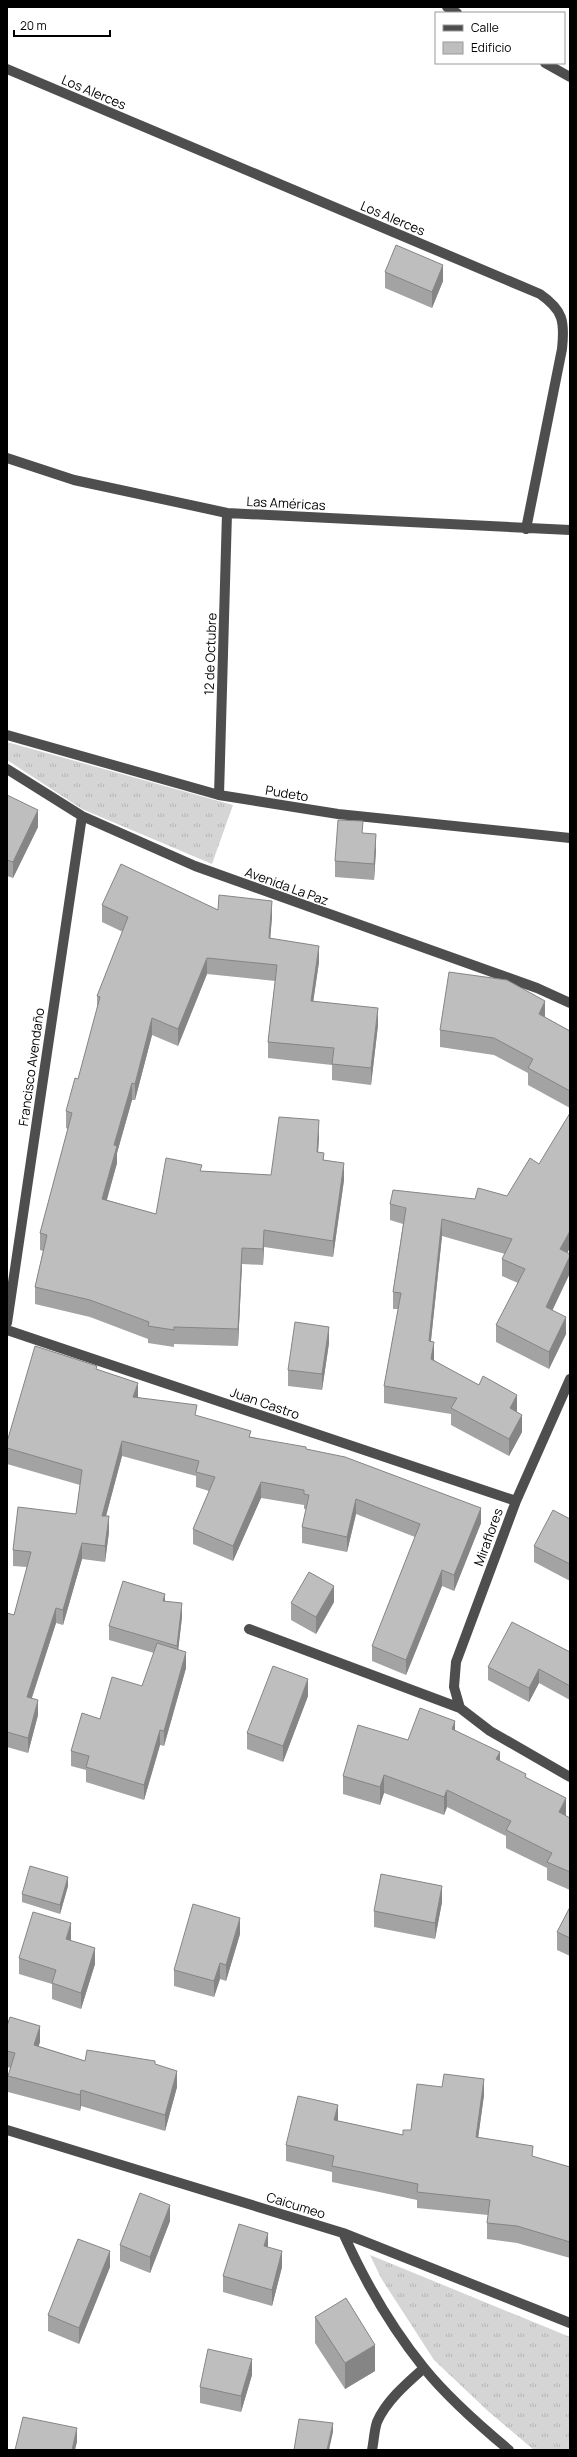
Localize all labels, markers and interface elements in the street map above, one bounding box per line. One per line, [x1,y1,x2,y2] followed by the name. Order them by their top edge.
[14,12,110,38] scale bar
[435,12,565,64] legend
[20,17,47,34] text: 20 m
[471,19,499,36] text: Calle
[471,39,511,56] text: Edificio
[59,70,129,114] street label: Los Alerces
[358,196,428,240] street label: Los Alerces
[246,492,326,514] street label: Las Américas
[200,612,220,695] street label: 12 de Octubre
[264,781,310,805] street label: Pudeto
[243,863,331,910] street label: Avenida La Paz
[14,1006,48,1127] street label: Francisco Avendaño
[228,1383,302,1423] street label: Juan Castro
[469,1505,507,1568] street label: Miraflores
[264,2188,328,2223] street label: Caicumeo

